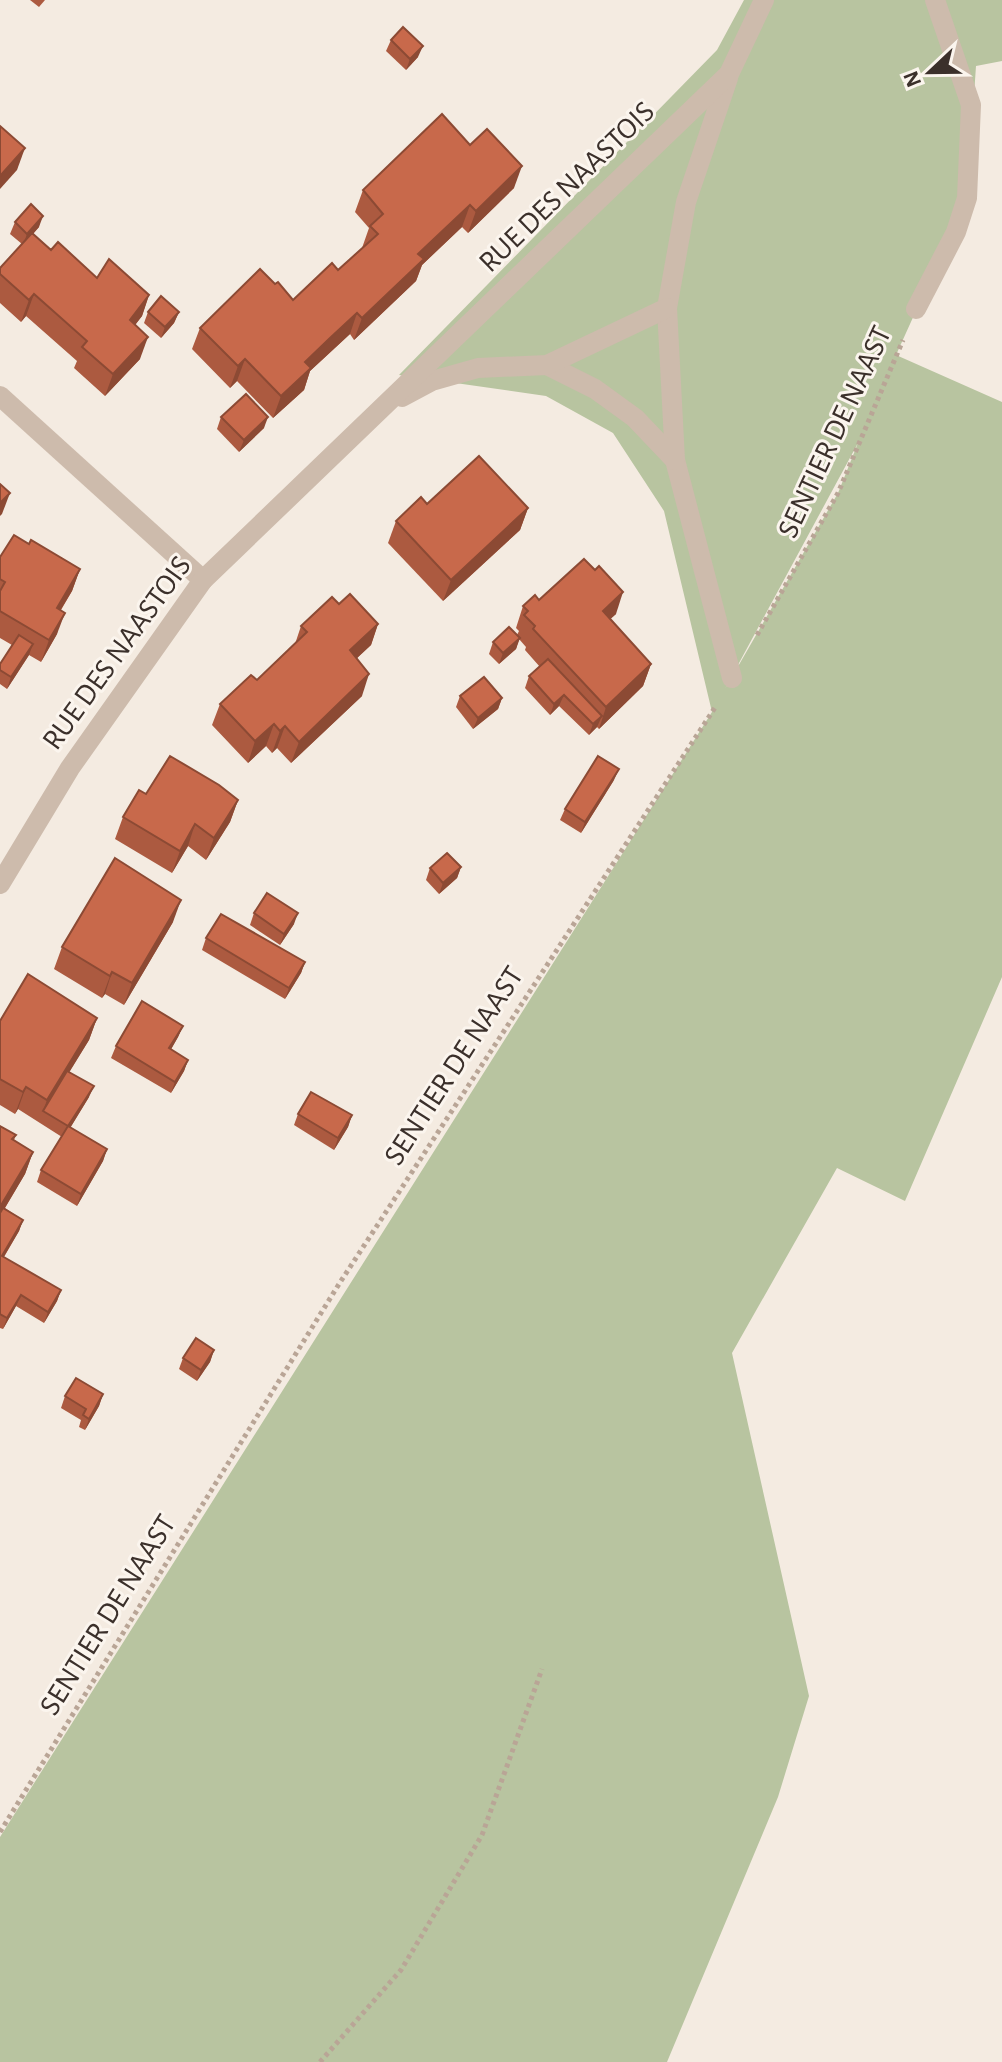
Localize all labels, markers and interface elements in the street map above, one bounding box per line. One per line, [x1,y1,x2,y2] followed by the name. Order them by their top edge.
[890,32,970,112] north arrow
[899,68,925,90] text: N
[474,96,660,278] street label: RUE DES NAASTOIS
[773,321,897,542] street label: SENTIER DE NAAST
[37,551,197,755] street label: RUE DES NAASTOIS
[379,961,529,1171] street label: SENTIER DE NAAST
[34,1509,182,1720] street label: SENTIER DE NAAST

